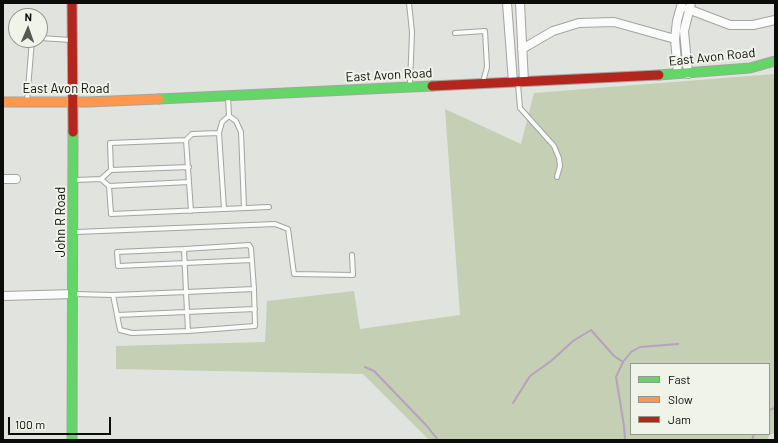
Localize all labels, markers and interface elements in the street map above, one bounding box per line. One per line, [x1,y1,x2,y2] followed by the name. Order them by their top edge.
[8,8,48,48] north arrow
[25,10,32,23] text: N
[668,45,756,69] street label: East Avon Road
[345,65,433,85] street label: East Avon Road
[23,81,109,97] street label: East Avon Road
[53,187,69,257] street label: John R Road
[630,363,770,435] legend
[668,372,691,386] text: Fast
[668,392,693,406] text: Slow
[10,409,113,435] scale bar
[668,412,691,426] text: Jam
[15,417,45,431] text: 100 m

